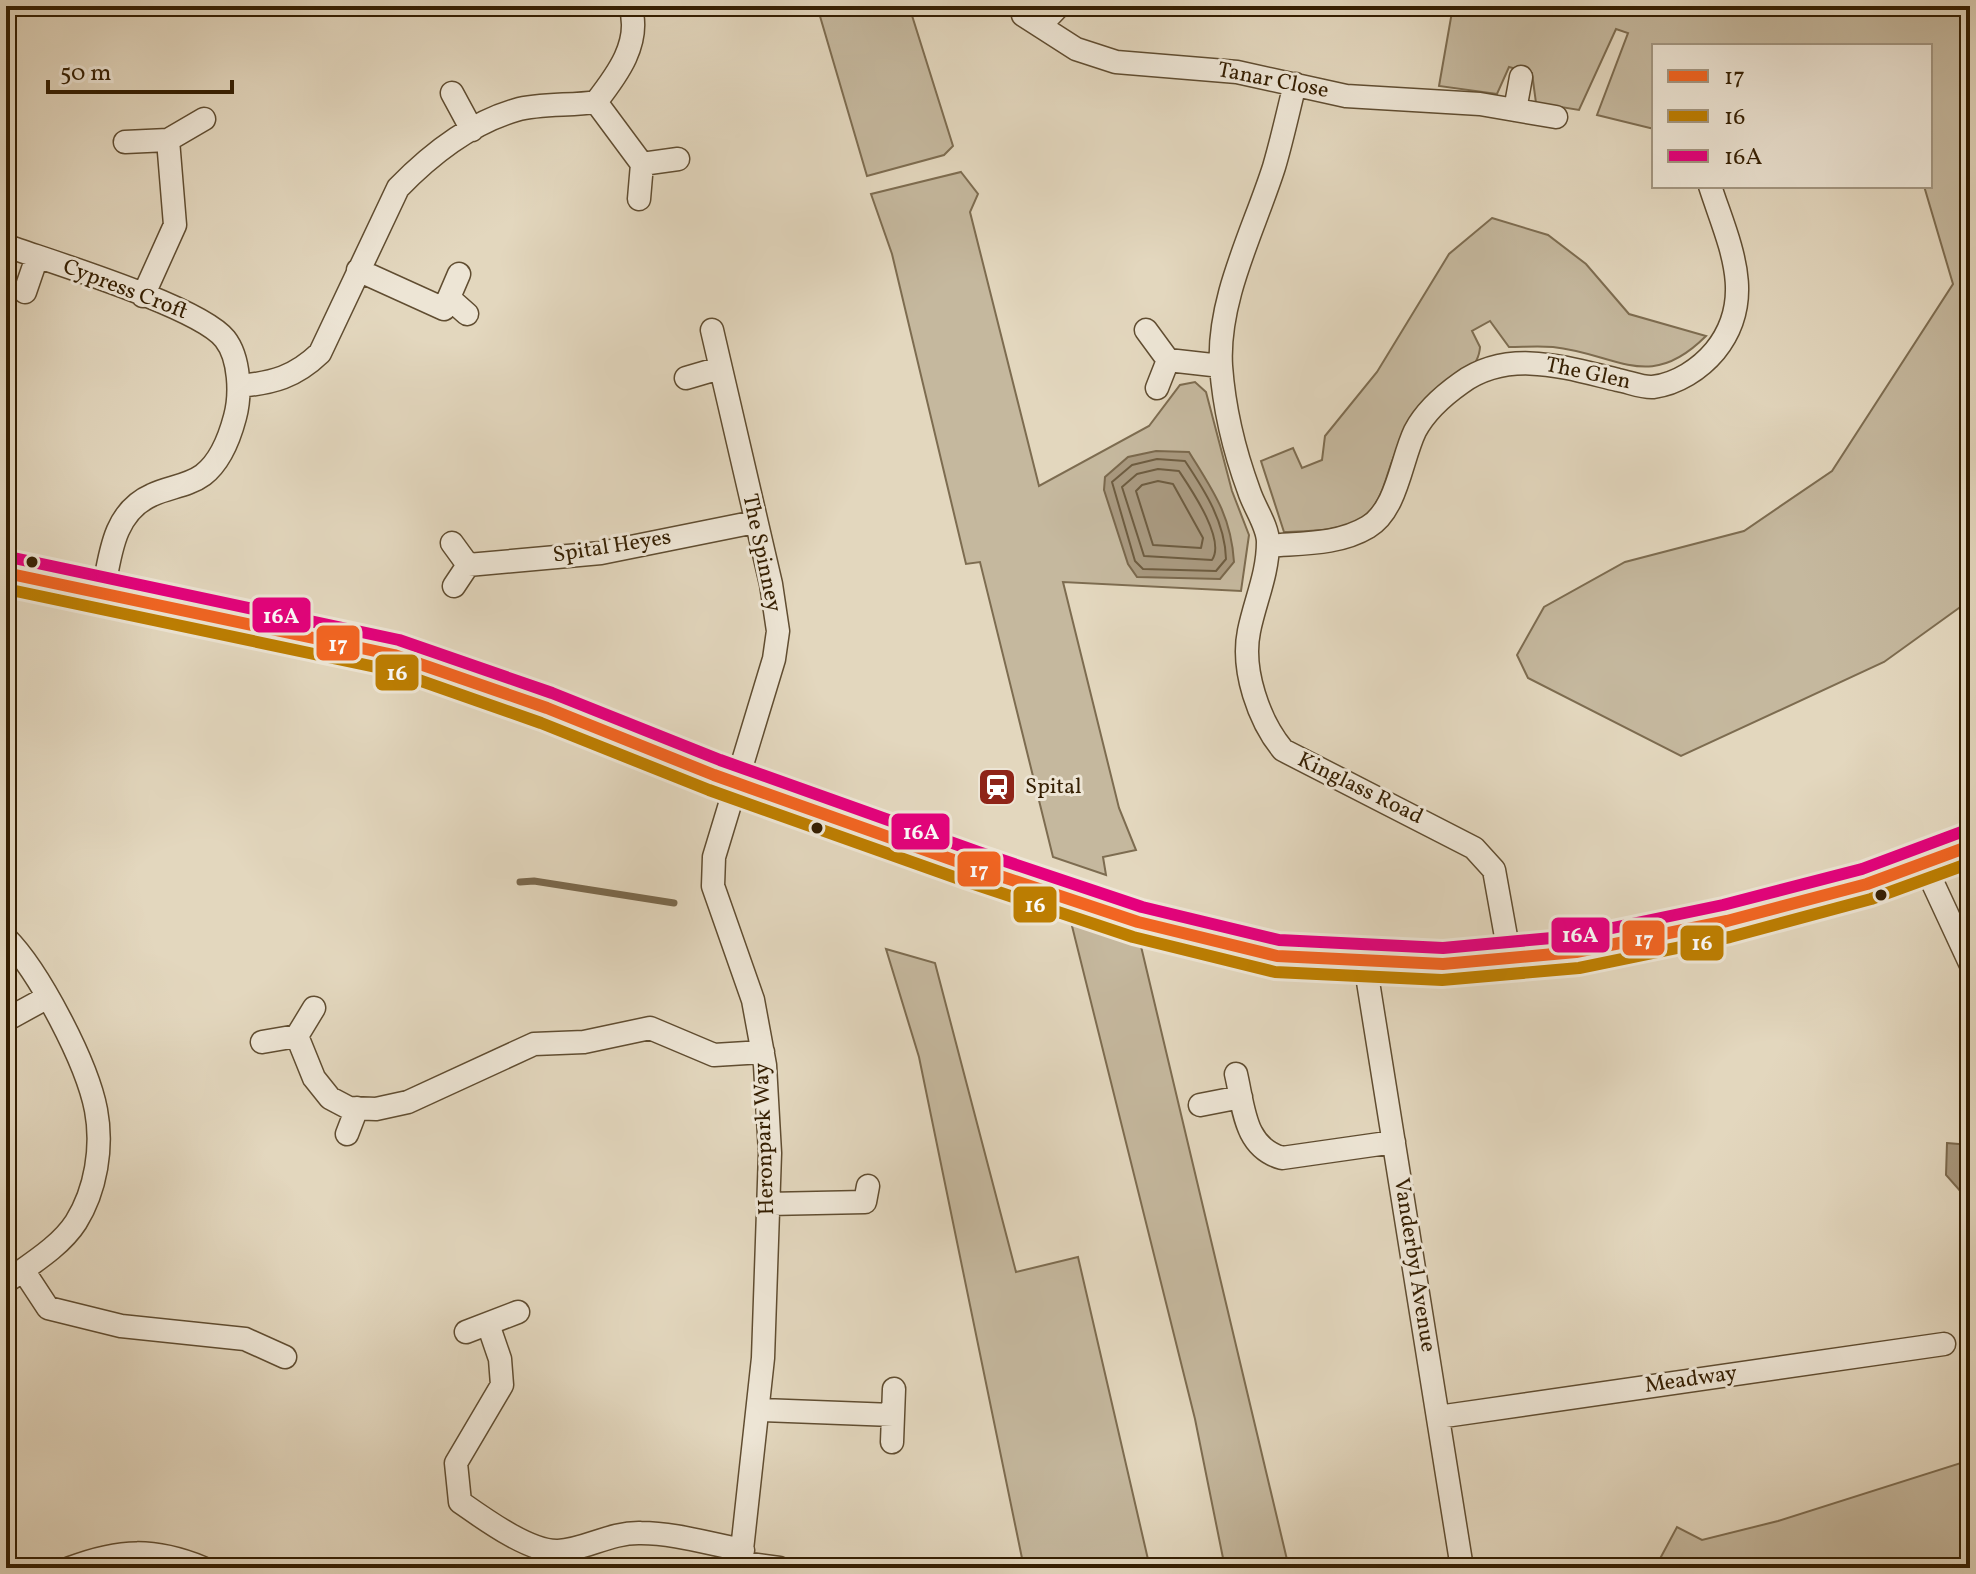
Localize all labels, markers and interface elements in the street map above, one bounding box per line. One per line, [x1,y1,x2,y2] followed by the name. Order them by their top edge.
[48,44,232,94] scale bar
[1652,44,1932,188] legend
[1215,55,1331,107] street label: Tanar Close
[60,57,112,91] text: 50 m
[1724,61,1745,95] text: 17
[1724,101,1745,135] text: 16
[1724,141,1762,175] text: 16A
[58,252,192,328] street label: Cypress Croft
[1542,350,1634,398] street label: The Glen
[733,491,789,615] street label: The Spinney
[551,522,673,572] street label: Spital Heyes
[24,554,40,570] unlabelled marker
[251,596,312,634] line badge: 16A
[263,602,300,633] text: 16A
[315,624,361,662] line badge: 17
[328,630,348,661] text: 17
[374,653,420,692] line badge: 16
[387,659,407,690] text: 16
[1292,745,1428,833] street label: Kinglass Road
[976,766,1018,808] station icon: Spital
[1025,772,1082,803] place label: Spital
[890,812,951,851] line badge: 16A
[903,818,940,849] text: 16A
[809,820,825,836] unlabelled marker
[956,850,1002,888] line badge: 17
[969,856,989,887] text: 17
[1012,885,1058,924] line badge: 16
[1873,887,1889,903] unlabelled marker
[1025,891,1045,922] text: 16
[1550,916,1611,954] line badge: 16A
[1621,919,1666,957] line badge: 17
[1562,921,1599,952] text: 16A
[1679,924,1725,962] line badge: 16
[1634,925,1654,956] text: 17
[1692,929,1712,960] text: 16
[747,1062,783,1216] street label: Heronpark Way
[1385,1176,1443,1354] street label: Vanderbyl Avenue
[1643,1358,1739,1402] street label: Meadway

